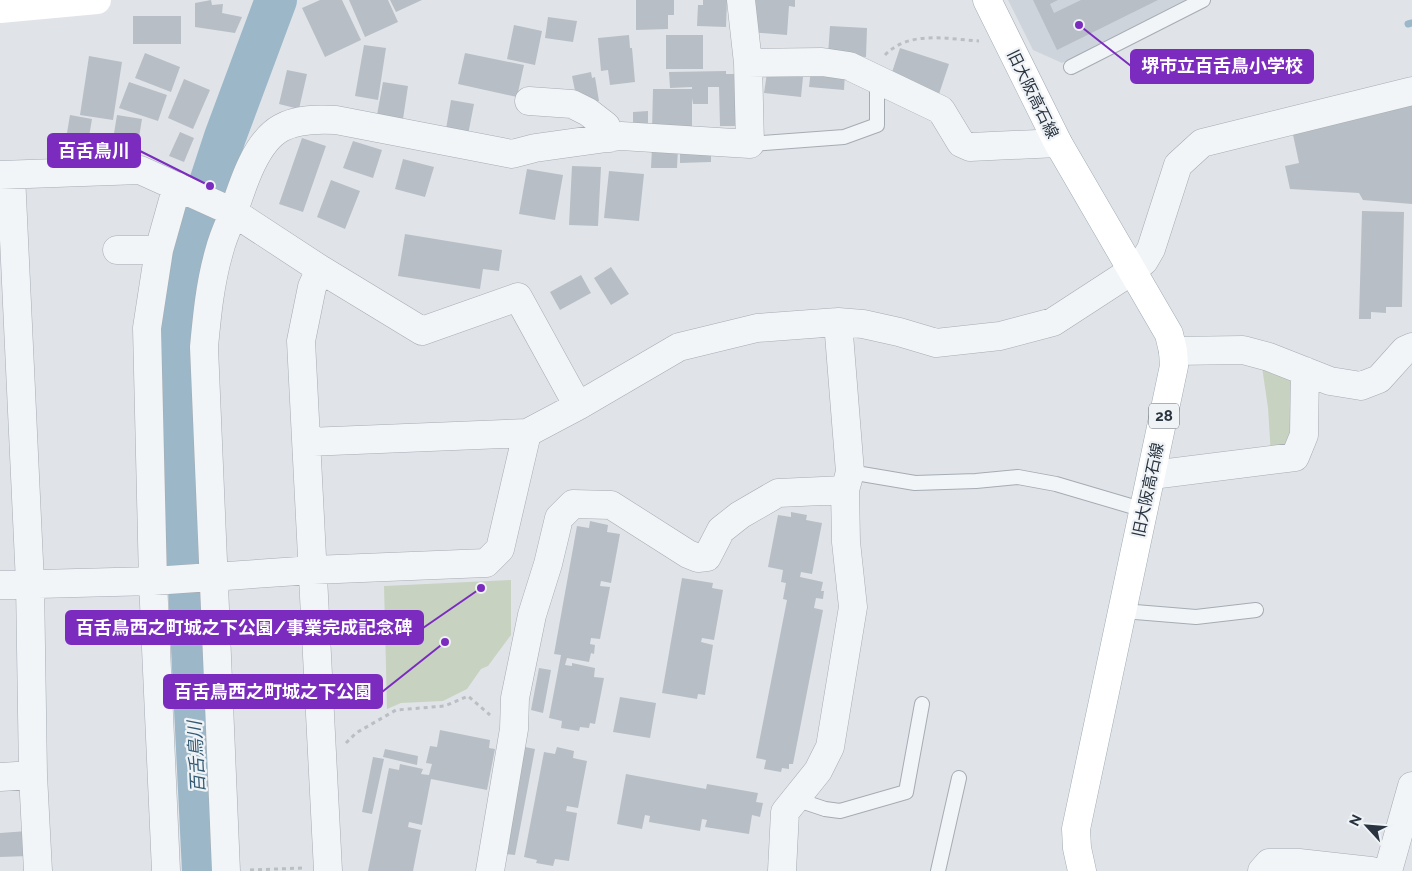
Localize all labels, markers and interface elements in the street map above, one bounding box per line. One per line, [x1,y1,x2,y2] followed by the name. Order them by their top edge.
[1003,47,1063,141] street label: 旧大阪高石線
[1131,50,1313,83] callout: 堺市立百舌鳥小学校
[1141,55,1303,76] text: 堺市立百舌鳥小学校
[48,134,140,167] callout: 百舌鳥川
[58,140,130,161] text: 百舌鳥川
[1149,404,1179,428] road number: 28
[1129,441,1167,539] street label: 旧大阪高石線
[66,611,423,644] callout: 百舌鳥西之町城之下公園/事業完成記念碑
[76,617,412,638] text: 百舌鳥西之町城之下公園/事業完成記念碑
[164,675,382,708] callout: 百舌鳥西之町城之下公園
[174,681,372,702] text: 百舌鳥西之町城之下公園
[184,719,208,794] water label: 百舌鳥川
[1342,801,1392,851] north arrow
[1346,812,1365,829] text: N

